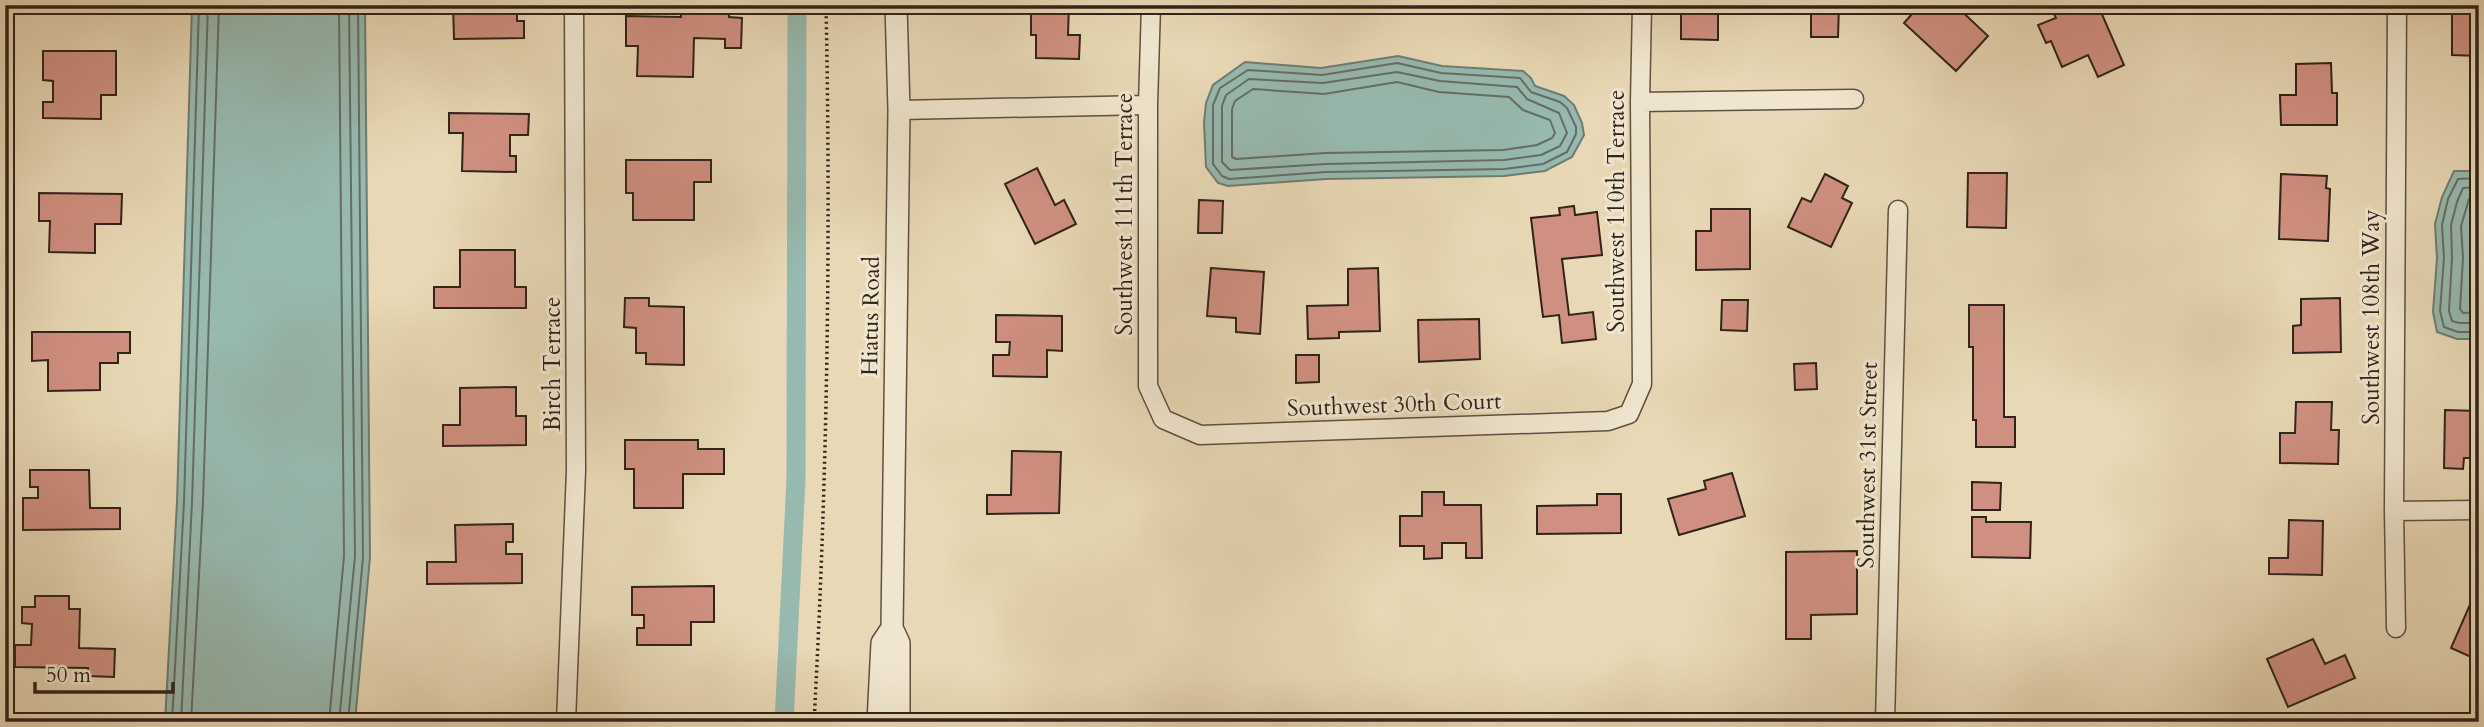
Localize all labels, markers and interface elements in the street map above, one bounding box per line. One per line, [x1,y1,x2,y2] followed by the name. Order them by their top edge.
[1601,90,1632,332] street label: Southwest 110th Terrace
[1109,93,1140,335] street label: Southwest 111th Terrace
[2356,209,2387,425] street label: Southwest 108th Way
[854,255,887,376] street label: Hiatus Road
[537,297,568,431] street label: Birch Terrace
[1850,361,1885,569] street label: Southwest 31st Street
[1286,385,1502,424] street label: Southwest 30th Court
[35,650,173,694] scale bar
[46,661,91,690] text: 50 m

